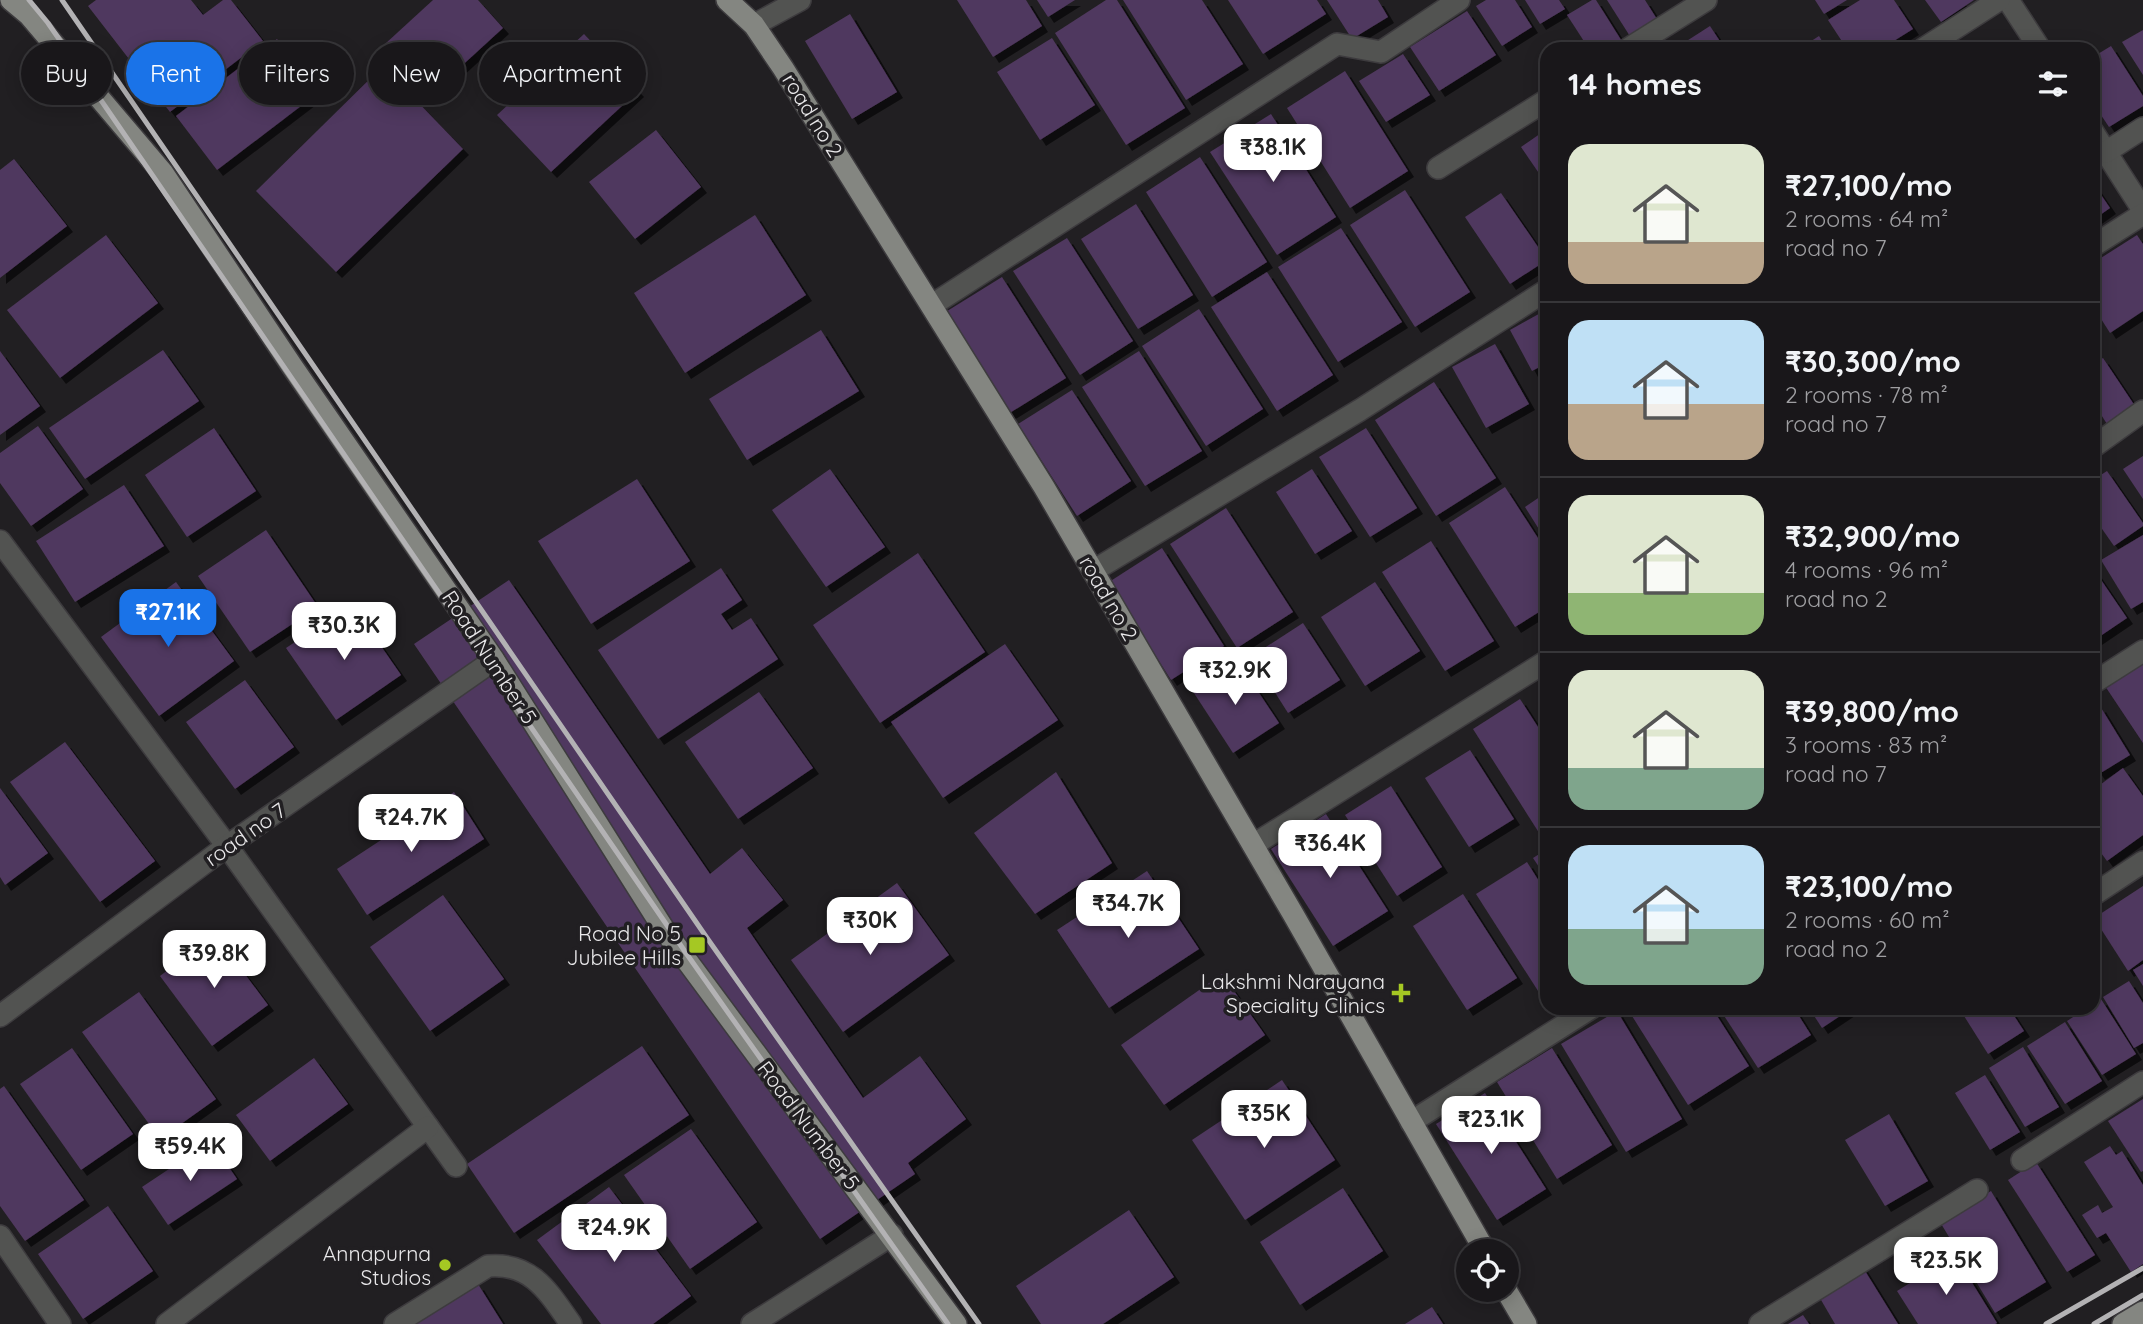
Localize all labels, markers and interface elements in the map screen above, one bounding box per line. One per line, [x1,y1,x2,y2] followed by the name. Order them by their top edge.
[21,42,112,105] chip: Buy
[126,42,225,105] chip: Rent
[239,42,354,105] chip: Filters
[368,42,465,105] chip: New
[479,42,646,105] chip: Apartment
[1568,65,1702,103] text: 14 homes
[2034,65,2072,103] icon: filters
[777,68,849,162] street label: road no 2
[1216,124,1330,184] pin: ₹38.1K
[1240,132,1306,161] text: ₹38.1K
[1785,166,1952,204] text: ₹27,100/mo
[1624,172,1708,256] icon: home
[1785,204,1948,233] text: 2 rooms · 64 m²
[1785,233,1887,262] text: road no 7
[1785,342,1961,380] text: ₹30,300/mo
[1624,348,1708,432] icon: home
[1785,380,1948,409] text: 2 rooms · 78 m²
[1785,409,1887,438] text: road no 7
[1785,517,1960,555] text: ₹32,900/mo
[1624,523,1708,607] icon: home
[1074,551,1144,645] street label: road no 2
[1785,555,1948,584] text: 4 rooms · 96 m²
[1785,584,1888,613] text: road no 2
[437,585,543,729] street label: Road Number 5
[111,590,225,649] pin: ₹27.1K
[135,597,201,626] text: ₹27.1K
[287,602,401,662] pin: ₹30.3K
[308,610,380,639] text: ₹30.3K
[1178,648,1292,707] pin: ₹32.9K
[1199,655,1271,684] text: ₹32.9K
[1785,692,1959,730] text: ₹39,800/mo
[1624,698,1708,782] icon: home
[1785,730,1947,759] text: 3 rooms · 83 m²
[1785,759,1887,788] text: road no 7
[354,794,468,854] pin: ₹24.7K
[200,797,291,871] street label: road no 7
[375,802,447,831] text: ₹24.7K
[1273,820,1387,880] pin: ₹36.4K
[1294,828,1366,857] text: ₹36.4K
[1785,867,1953,905] text: ₹23,100/mo
[1624,873,1708,957] icon: home
[1071,880,1185,940] pin: ₹34.7K
[1092,888,1164,917] text: ₹34.7K
[829,898,911,957] pin: ₹30K
[843,905,897,934] text: ₹30K
[1785,905,1950,934] text: 2 rooms · 60 m²
[567,920,681,970] place label: Road No 5 Jubilee Hills
[157,930,271,990] pin: ₹39.8K
[1785,934,1888,963] text: road no 2
[687,935,707,955] marker: Road No 5 Jubilee Hills
[179,938,249,967] text: ₹39.8K
[1201,968,1385,1018] place label: Lakshmi Narayana Speciality Clinics
[1391,983,1411,1003] marker: Lakshmi Narayana Speciality Clinics
[752,1056,866,1194] street label: Road Number 5
[1223,1090,1305,1150] pin: ₹35K
[1434,1096,1548,1156] pin: ₹23.1K
[1237,1098,1291,1127] text: ₹35K
[1458,1104,1524,1133] text: ₹23.1K
[133,1124,247,1183] pin: ₹59.4K
[154,1131,226,1160] text: ₹59.4K
[557,1204,671,1264] pin: ₹24.9K
[577,1212,651,1241] text: ₹24.9K
[1889,1238,2003,1297] pin: ₹23.5K
[1456,1239,1519,1302] map controls
[1456,1239,1519,1302] button: locate
[323,1240,431,1290] place label: Annapurna Studios
[1910,1245,1982,1274] text: ₹23.5K
[437,1257,453,1273] marker: Annapurna Studios

